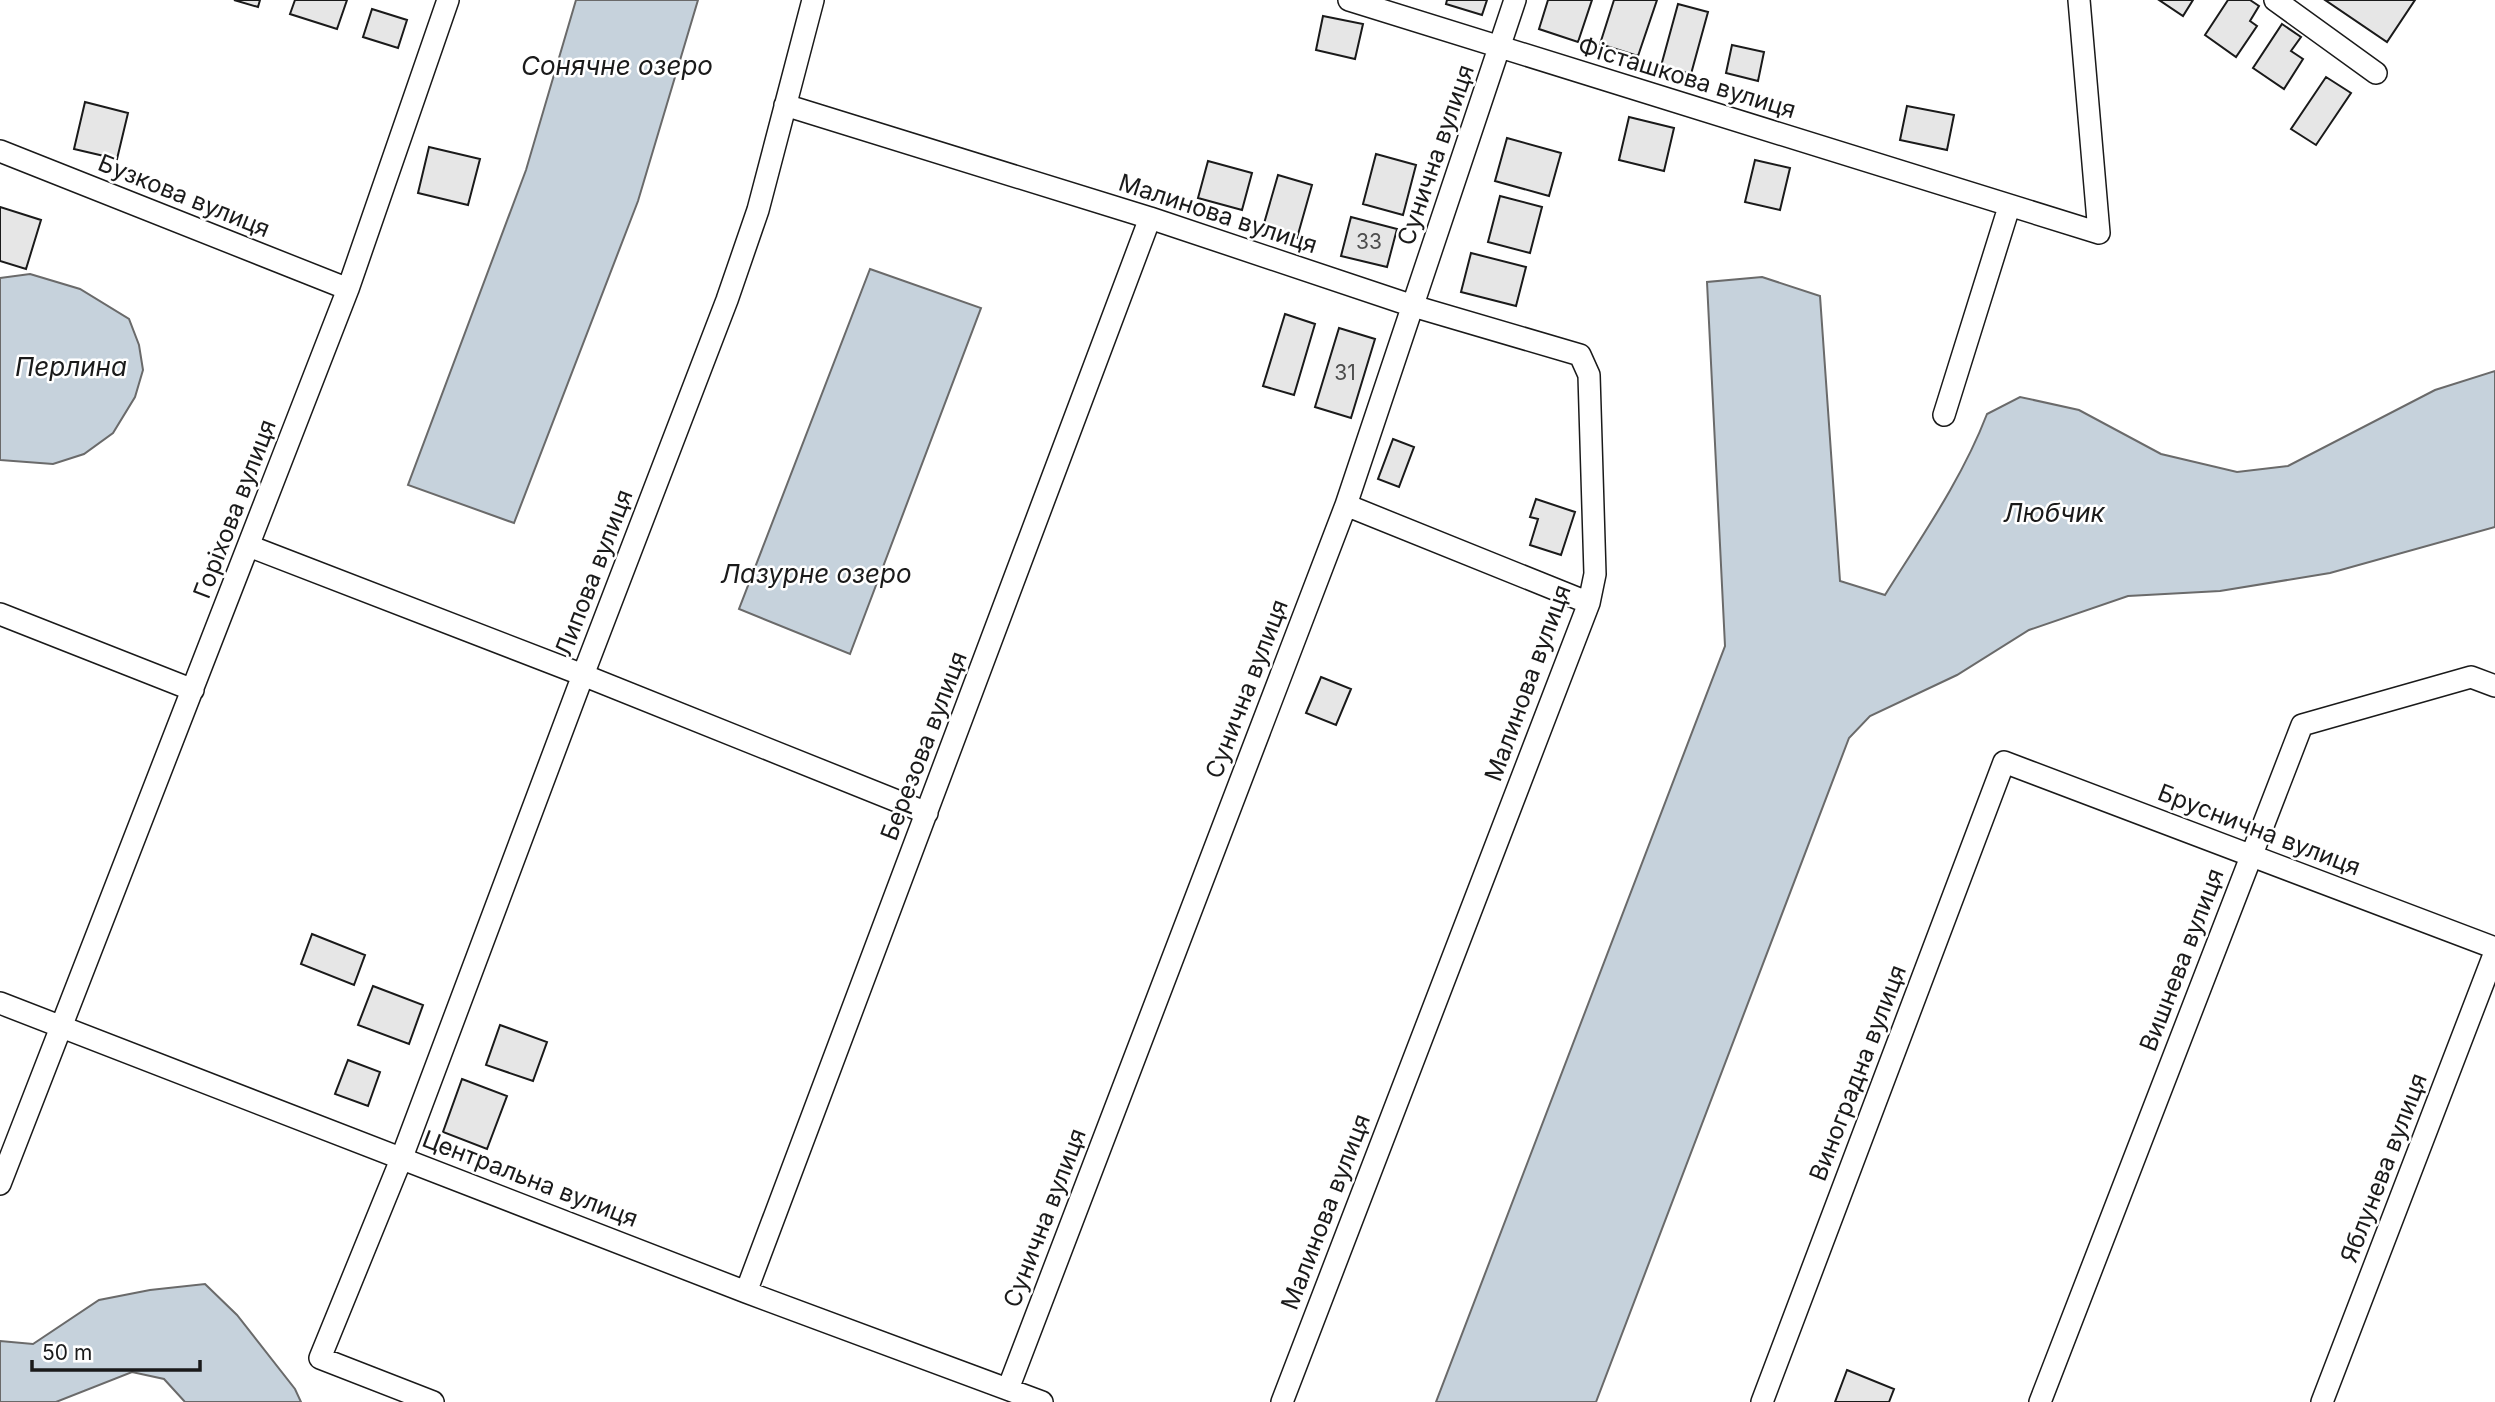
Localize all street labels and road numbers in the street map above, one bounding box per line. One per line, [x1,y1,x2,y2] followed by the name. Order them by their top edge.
[1575,31,1799,124] street label: Фісташкова вулиця
[1391,61,1480,249] street label: Сунична вулиця
[94,148,274,243] street label: Бузкова вулиця
[1115,168,1321,259] street label: Малинова вулиця
[187,415,282,602] street label: Горіхова вулиця
[548,485,639,660] street label: Липова вулиця
[1478,581,1577,785] street label: Малинова вулиця
[1199,595,1294,782] street label: Сунична вулиця
[874,647,973,844] street label: Березова вулиця
[2154,778,2365,882] street label: Бруснична вулиця
[2133,864,2230,1055] street label: Вишнева вулиця
[1803,961,1912,1185] street label: Виноградна вулиця
[2334,1069,2433,1266] street label: Яблунева вулиця
[1275,1110,1376,1314] street label: Малинова вулиця
[418,1124,642,1233] street label: Центральна вулиця
[997,1124,1092,1311] street label: Сунична вулиця

